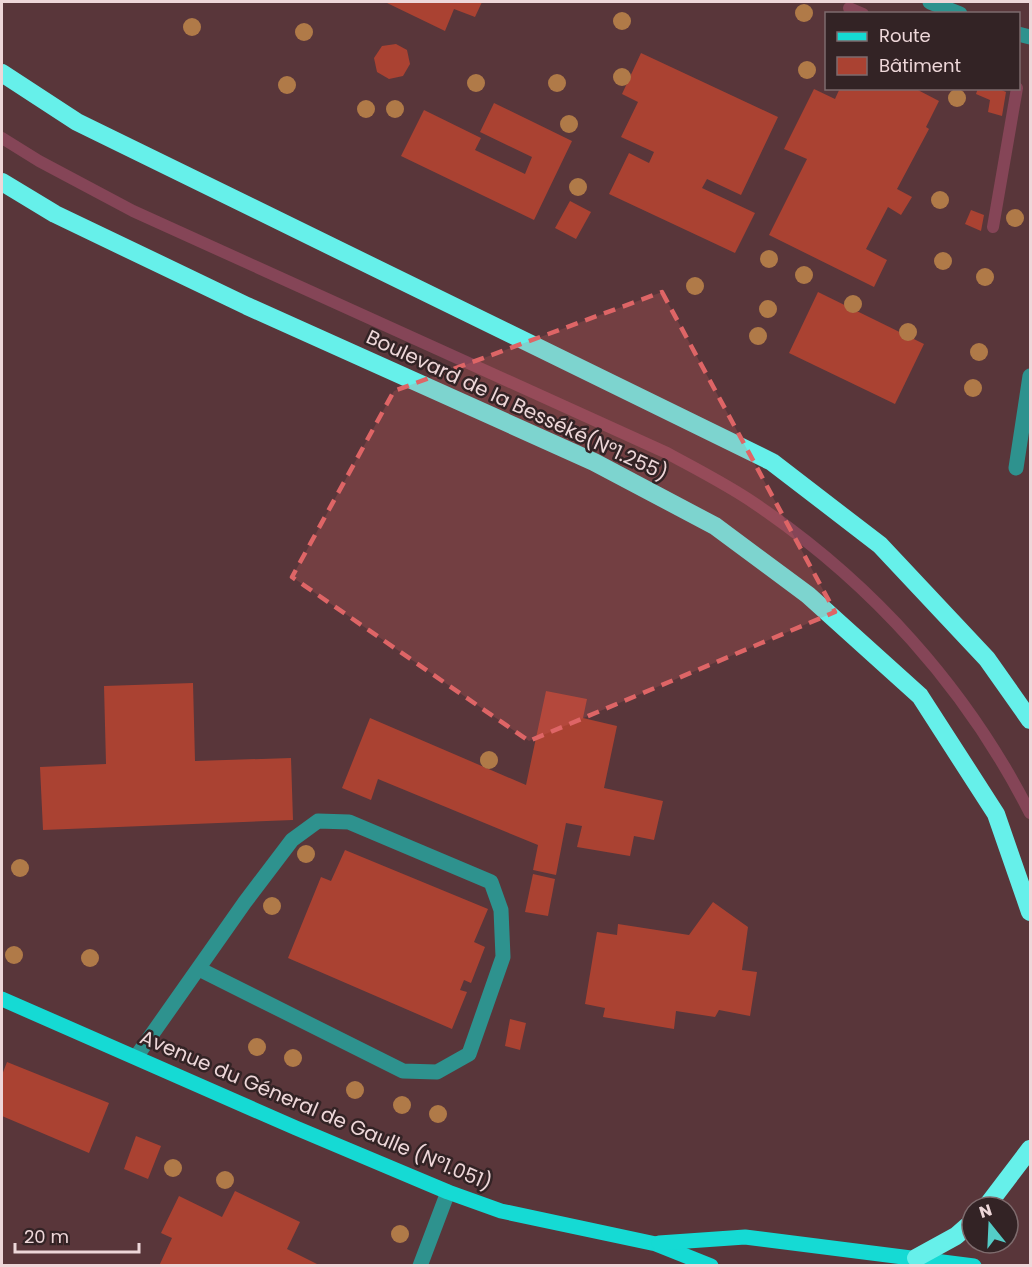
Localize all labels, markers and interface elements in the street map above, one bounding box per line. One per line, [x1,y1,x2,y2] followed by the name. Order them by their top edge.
[825,12,1020,90] legend
[879,23,931,48] text: Route
[879,53,961,78] text: Bâtiment
[362,323,672,487] street label: Boulevard de la Besséké(N°1.255)
[136,1023,496,1197] street label: Avenue du Géneral de Gaulle (N°1.051)
[960,1195,1020,1255] north arrow
[976,1198,995,1224] text: N
[15,1216,140,1254] scale bar
[24,1224,69,1249] text: 20 m

